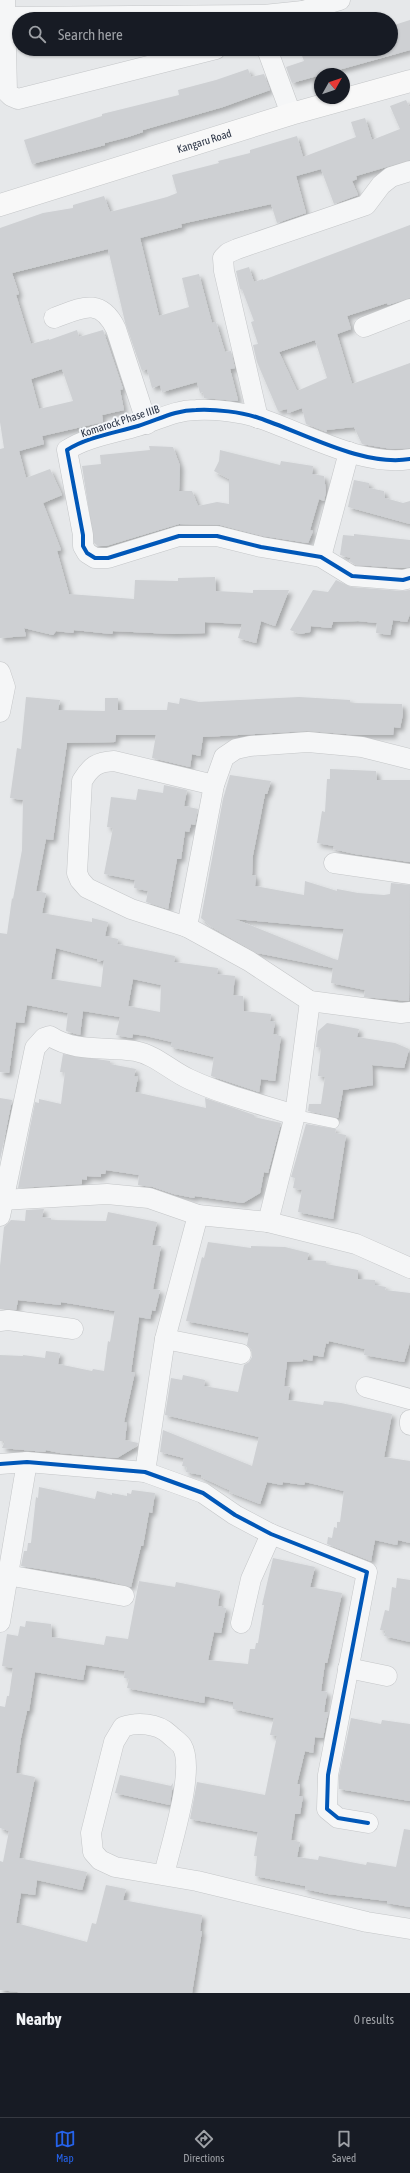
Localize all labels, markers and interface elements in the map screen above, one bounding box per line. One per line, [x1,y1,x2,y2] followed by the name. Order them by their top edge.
[12,12,398,56] search box
[26,23,48,45] icon: search
[58,26,123,43] text: Search here
[314,68,350,104] north arrow
[176,127,233,155] street label: Kangaru Road
[79,402,162,439] street label: Komarock Phase IIIB
[16,2009,62,2029] text: Nearby
[354,2012,394,2027] text: 0 results
[54,2128,76,2164] tab: Map
[183,2128,224,2164] tab: Directions
[332,2128,356,2164] tab: Saved

